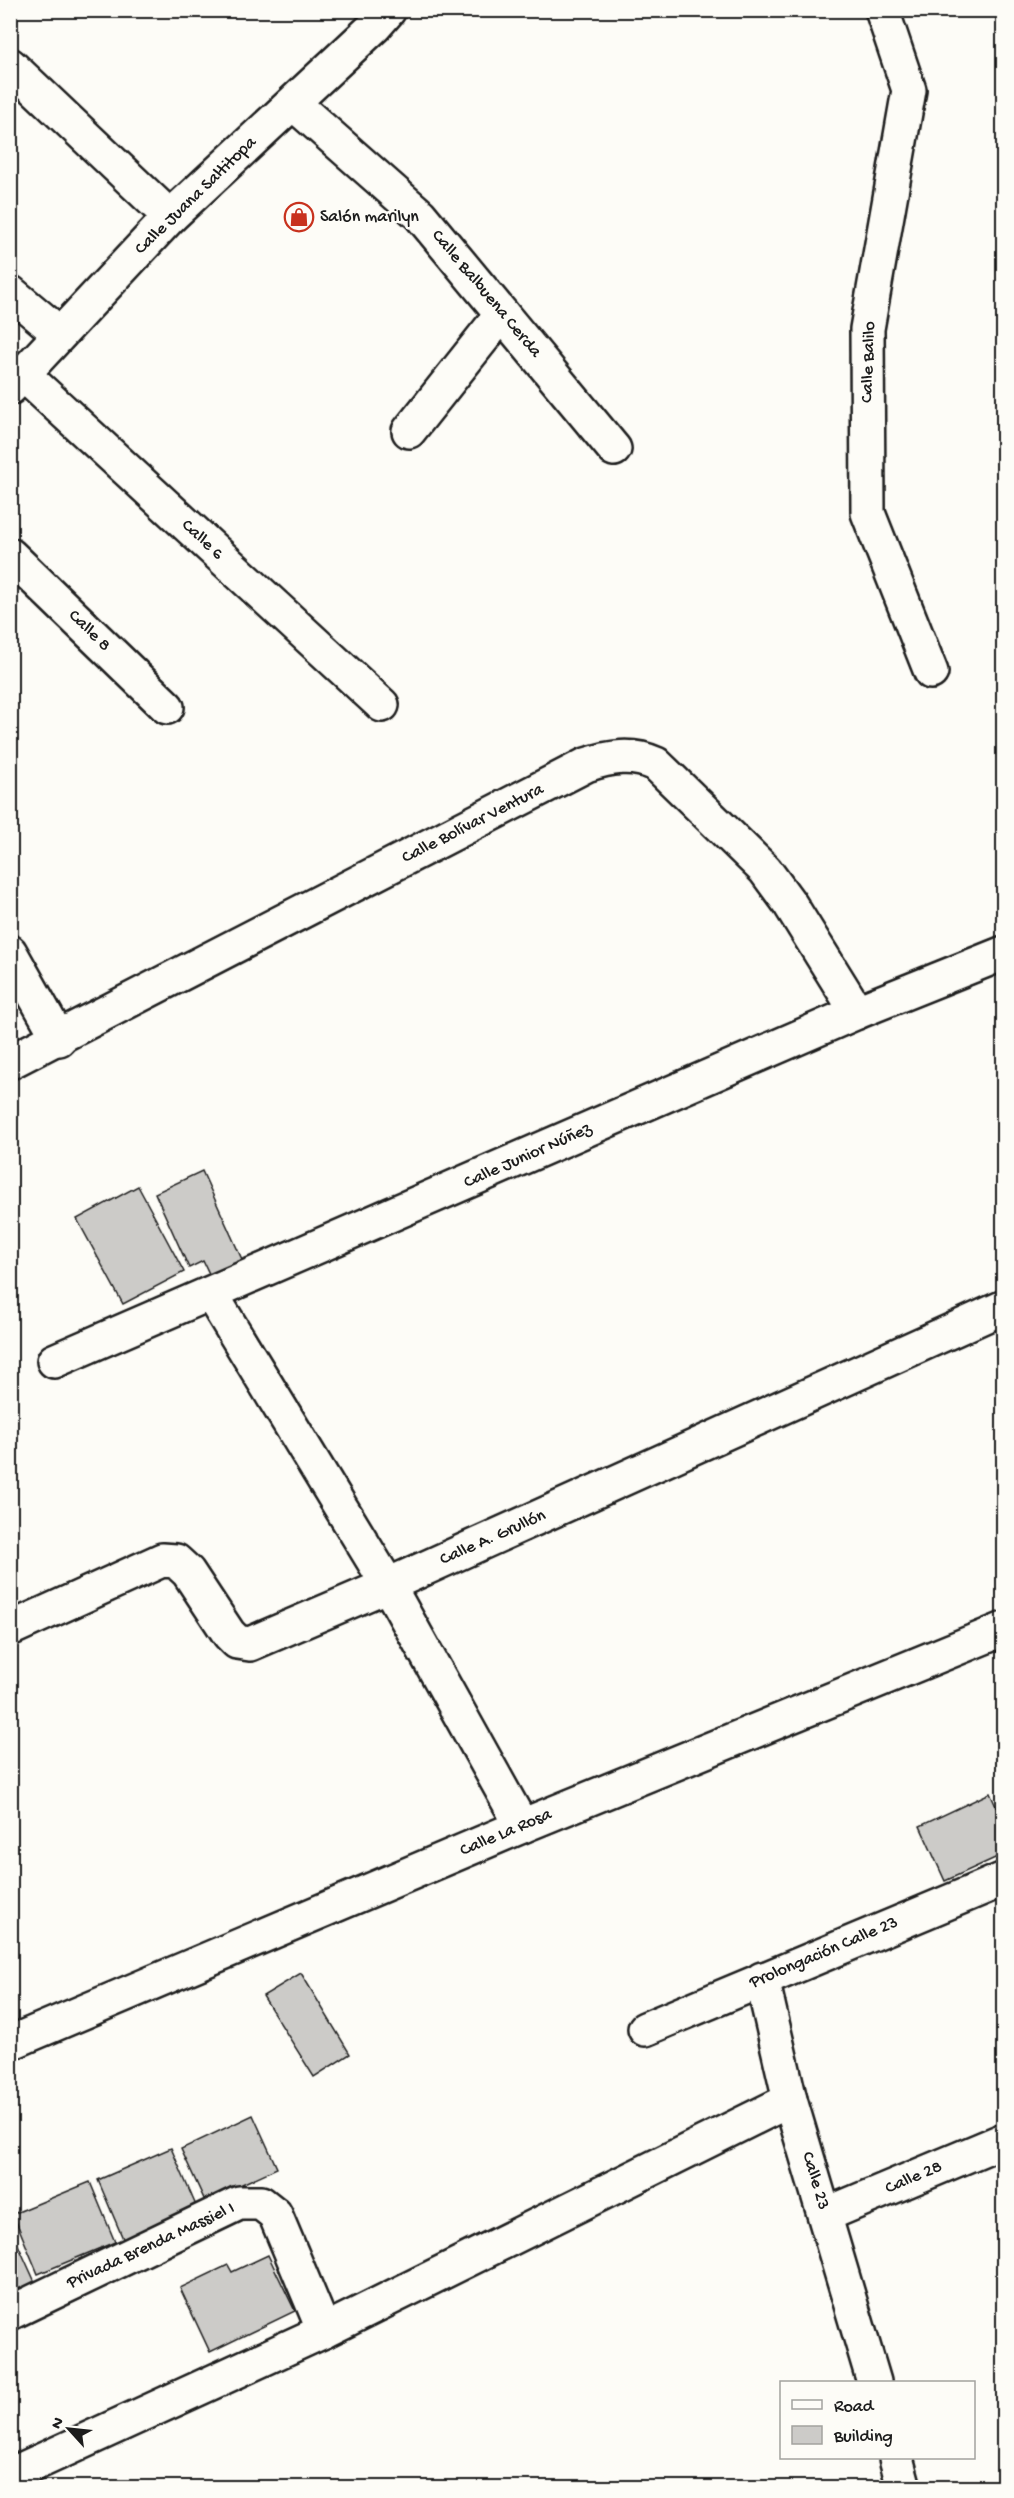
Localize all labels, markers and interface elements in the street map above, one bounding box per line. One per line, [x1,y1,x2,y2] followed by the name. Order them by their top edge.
[131,132,262,260] street label: Calle Juana Saltitopa
[283,201,315,233] shop icon: Salón marilyn
[320,207,419,228] place label: Salón marilyn
[426,226,546,363] street label: Calle Balbuena Cerda
[857,321,881,403] street label: Calle Balilo
[176,515,228,565] street label: Calle 6
[63,606,115,656] street label: Calle 8
[399,779,548,869] street label: Calle Bolívar Ventura
[461,1118,596,1194] street label: Calle Junior Núñez
[437,1505,550,1571] street label: Calle A. Grullón
[457,1804,556,1862] street label: Calle La Rosa
[746,1912,901,1994] street label: Prolongación Calle 23
[796,2150,834,2212] street label: Calle 23
[882,2157,946,2199] street label: Calle 28
[63,2198,238,2295] street label: Privada Brenda Massiel I
[780,2381,975,2459] legend
[834,2397,875,2418] text: Road
[39,2399,99,2459] north arrow
[48,2414,70,2433] text: N
[833,2427,893,2448] text: Building

